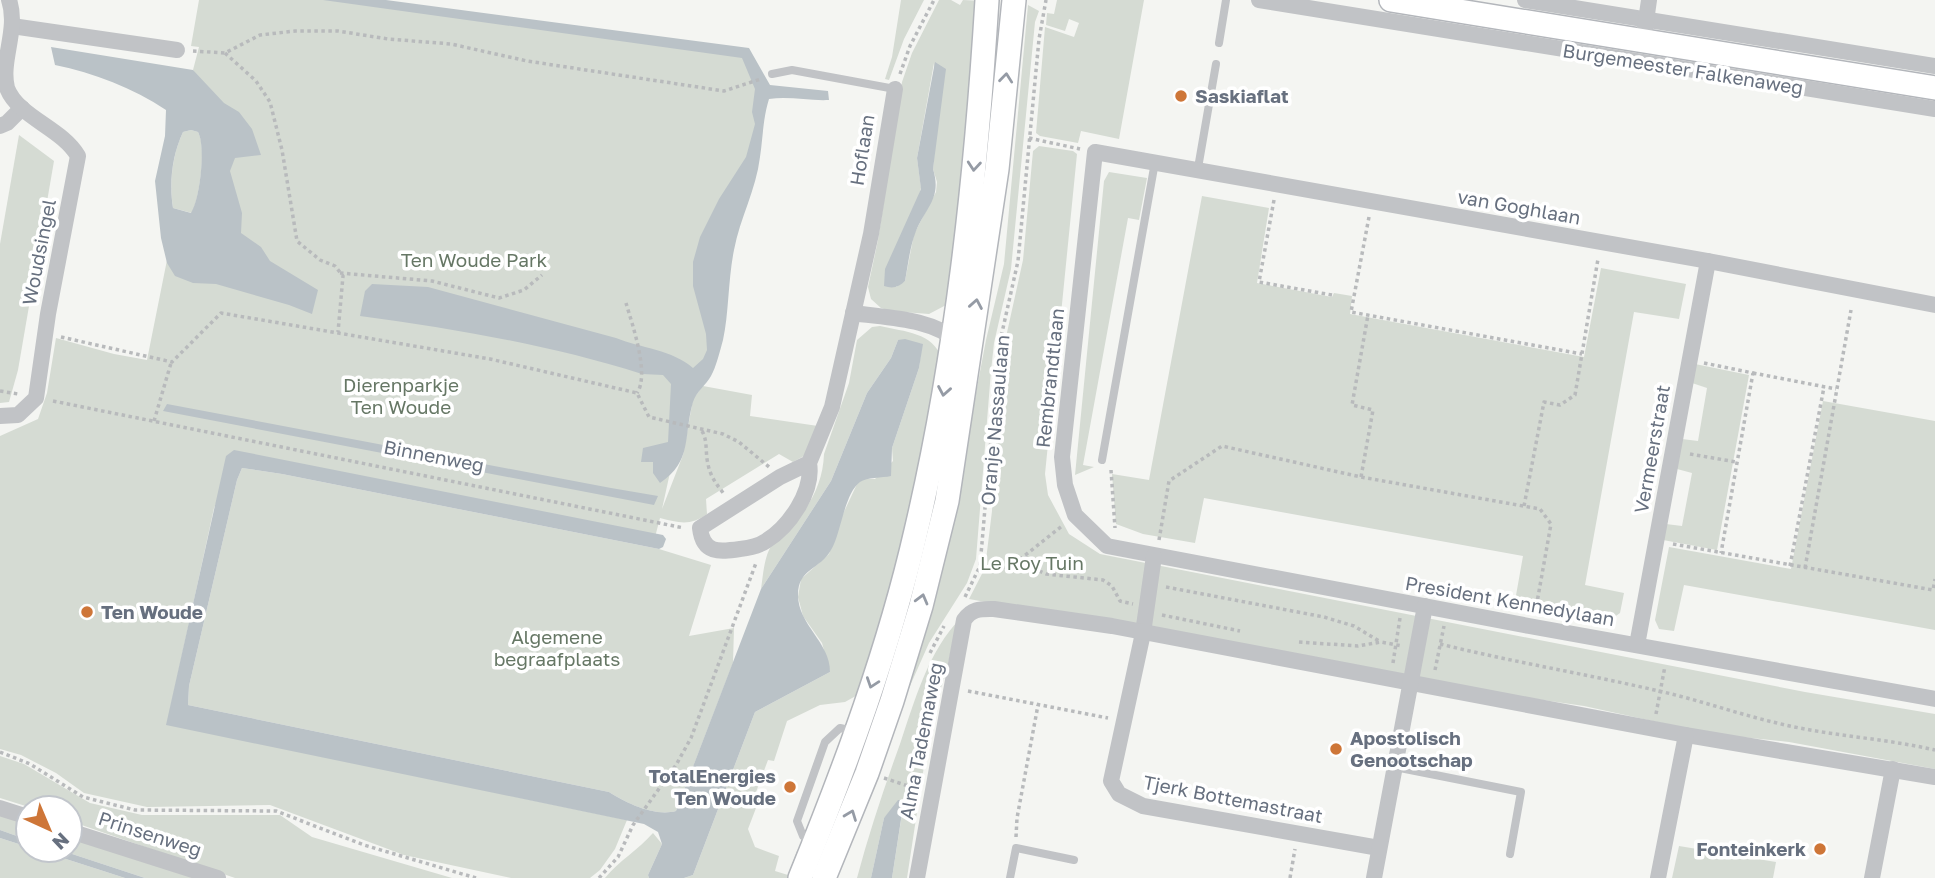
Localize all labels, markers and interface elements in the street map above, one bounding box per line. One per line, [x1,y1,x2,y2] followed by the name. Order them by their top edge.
[1561,38,1805,99] street label: Burgemeester Falkenaweg
[998,72,1013,83] one-way arrow
[1195,84,1289,107] place label: Saskiaflat
[1173,88,1189,104] marker: Saskiaflat
[845,113,878,187] street label: Hoflaan
[967,161,982,172] one-way arrow
[1456,184,1582,229] street label: van Goghlaan
[17,197,60,307] street label: Woudsingel
[401,248,548,271] park label: Ten Woude Park
[968,298,983,309] one-way arrow
[1031,307,1068,449] street label: Rembrandtlaan
[976,334,1013,506] street label: Oranje Nassaulaan
[343,373,459,418] park label: Dierenparkje Ten Woude
[1629,383,1674,515] street label: Vermeerstraat
[937,385,952,397] one-way arrow
[382,435,486,476] street label: Binnenweg
[980,551,1084,574] park label: Le Roy Tuin
[1404,571,1617,630] street label: President Kennedylaan
[914,593,928,605] one-way arrow
[101,600,203,623] place label: Ten Woude
[79,604,95,620] marker: Ten Woude
[494,625,620,670] park label: Algemene begraafplaats
[894,660,947,821] street label: Alma Tademaweg
[866,676,880,689] one-way arrow
[1350,726,1473,771] place label: Apostolisch Genootschap
[1328,741,1344,757] marker: Apostolisch Genootschap
[648,764,776,809] place label: TotalEnergies Ten Woude
[1141,770,1325,827] street label: Tjerk Bottemastraat
[782,779,798,795] marker: TotalEnergies Ten Woude
[14,794,84,864] north arrow
[96,806,205,861] street label: Prinsenweg
[842,810,856,822] one-way arrow
[48,828,74,855] text: N
[1696,837,1806,860] place label: Fonteinkerk
[1812,841,1828,857] marker: Fonteinkerk

